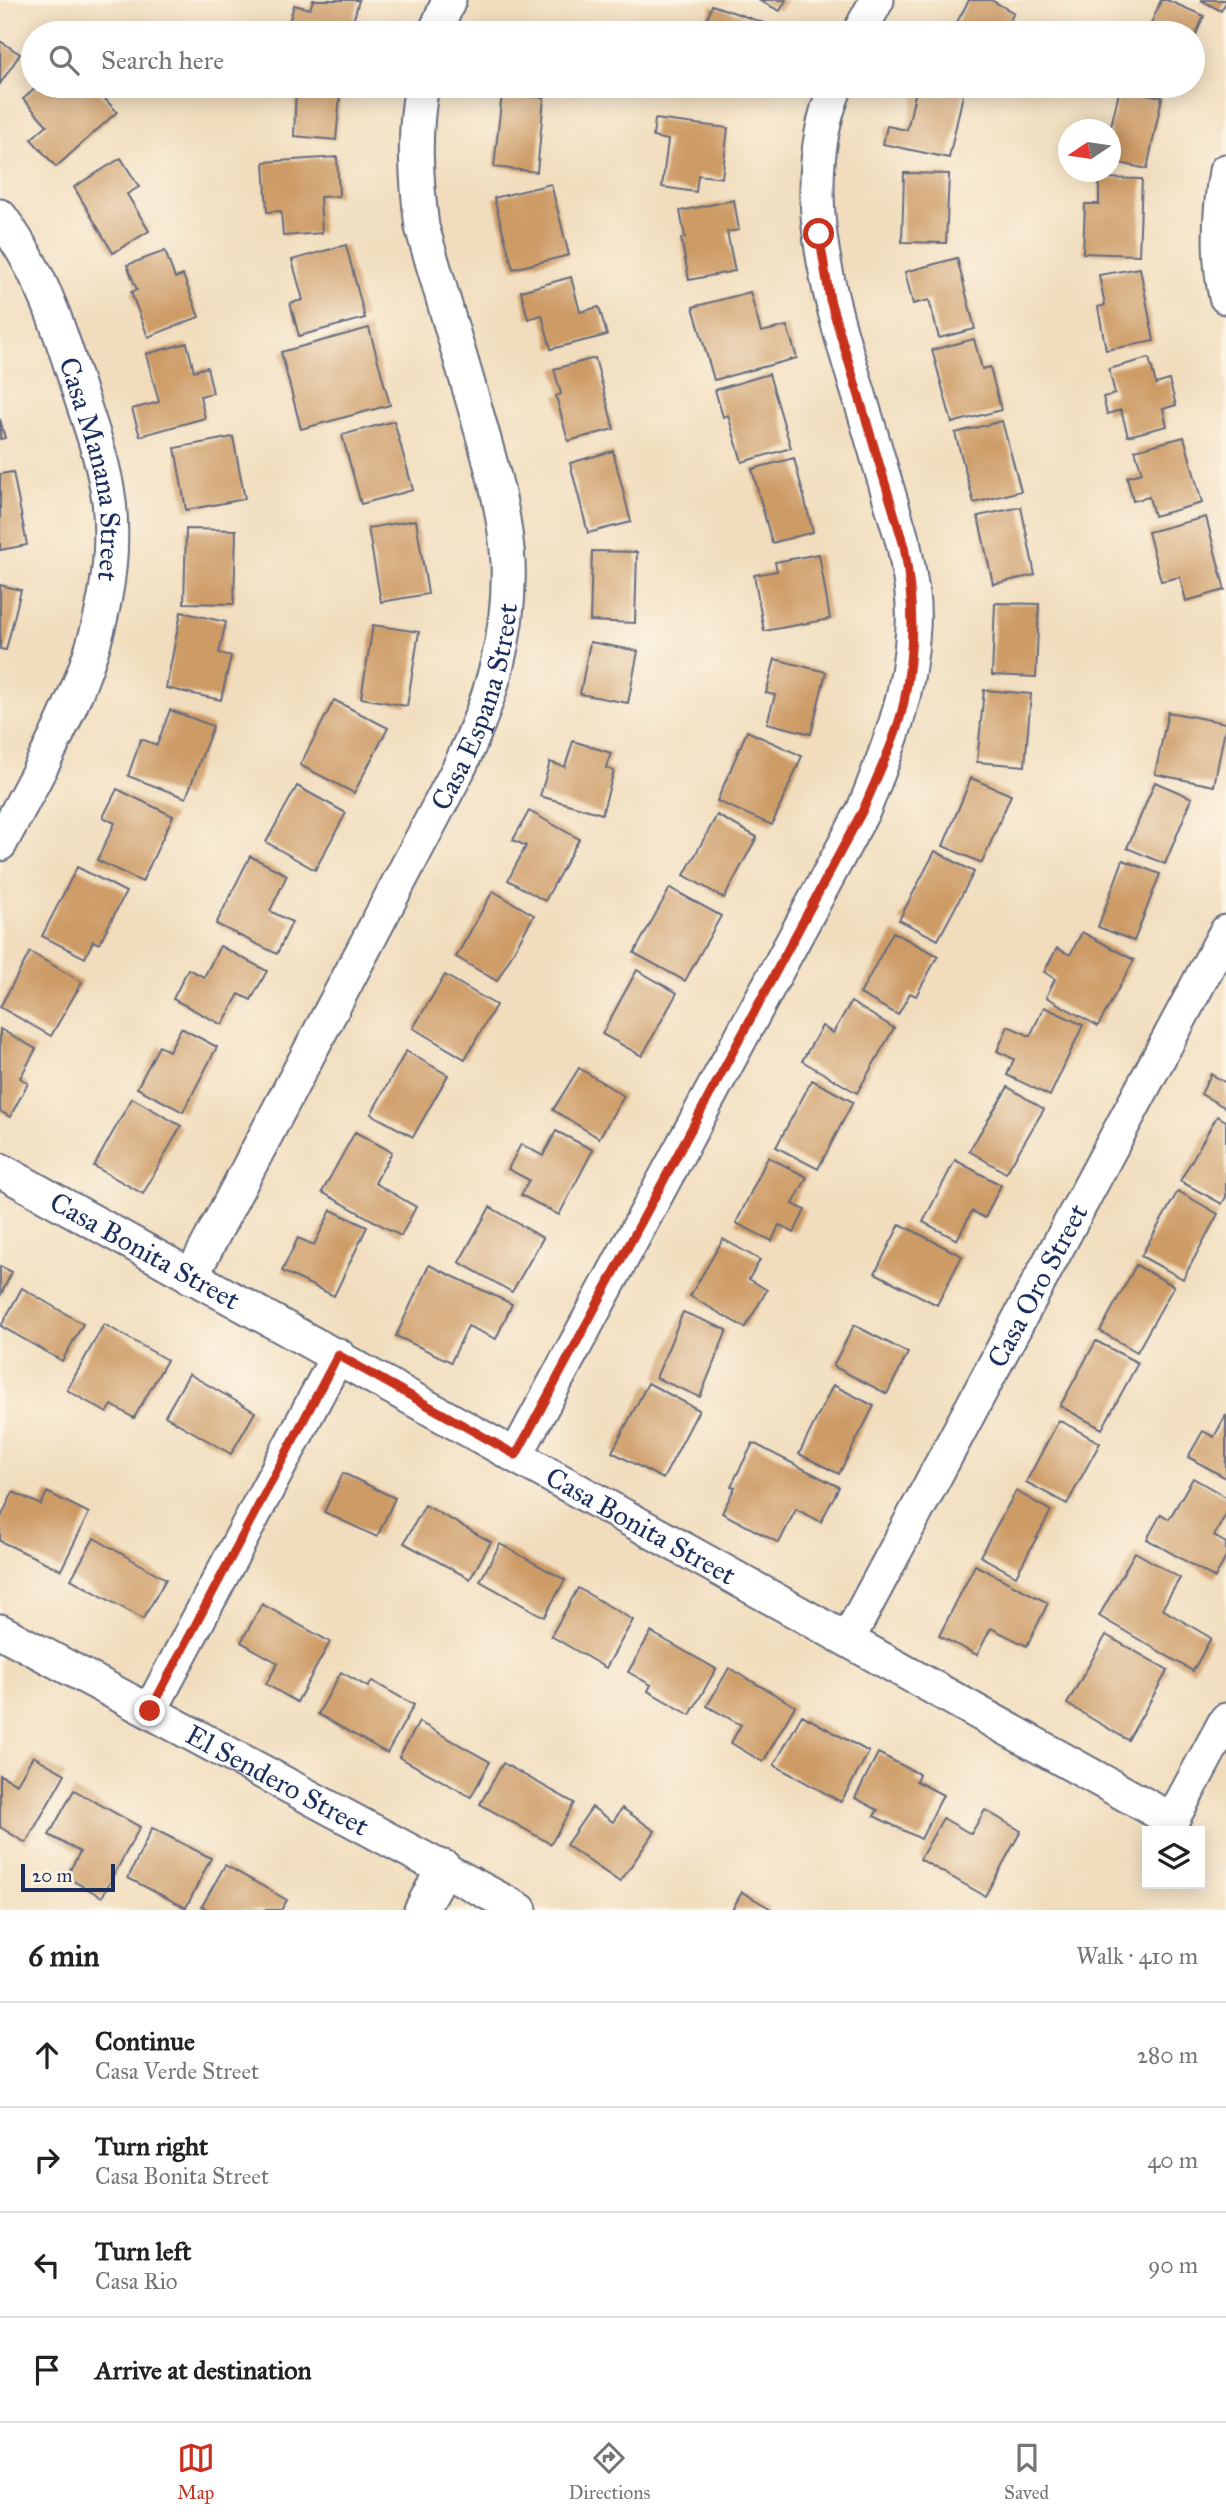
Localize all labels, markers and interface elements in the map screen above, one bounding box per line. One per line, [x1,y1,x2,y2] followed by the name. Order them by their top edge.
[21,21,1205,98] search box
[45,41,83,79] icon: search
[101,44,224,76] text: Search here
[1058,119,1121,182] north arrow
[803,218,834,249] route start
[51,353,128,583] street label: Casa Manana Street
[423,602,525,816] street label: Casa Espana Street
[44,1184,246,1318] street label: Casa Bonita Street
[979,1198,1096,1374] street label: Casa Oro Street
[540,1459,742,1593] street label: Casa Bonita Street
[134,1695,165,1726] route end
[180,1717,375,1844] street label: El Sendero Street
[1142,1826,1205,1889] map controls
[1142,1826,1205,1889] button: layers
[21,1861,116,1893] scale bar
[32,1864,73,1887] text: 20 m
[28,1938,100,1974] text: 6 min
[1076,1942,1198,1970] text: Walk · 410 m
[95,2025,195,2057] text: Continue
[28,2036,66,2074] icon: ahead
[1137,2041,1198,2069] text: 280 m
[95,2057,259,2085] text: Casa Verde Street
[95,2130,208,2162] text: Turn right
[28,2141,66,2179] icon: right
[1148,2146,1198,2174] text: 40 m
[95,2162,269,2190] text: Casa Bonita Street
[95,2235,191,2267] text: Turn left
[28,2246,66,2284] icon: left
[1148,2251,1198,2279] text: 90 m
[95,2267,178,2295] text: Casa Rio
[28,2351,66,2389] icon: arrive
[95,2354,312,2386] text: Arrive at destination
[177,2439,215,2504] tab: Map
[568,2439,650,2504] tab: Directions
[1004,2439,1049,2504] tab: Saved

